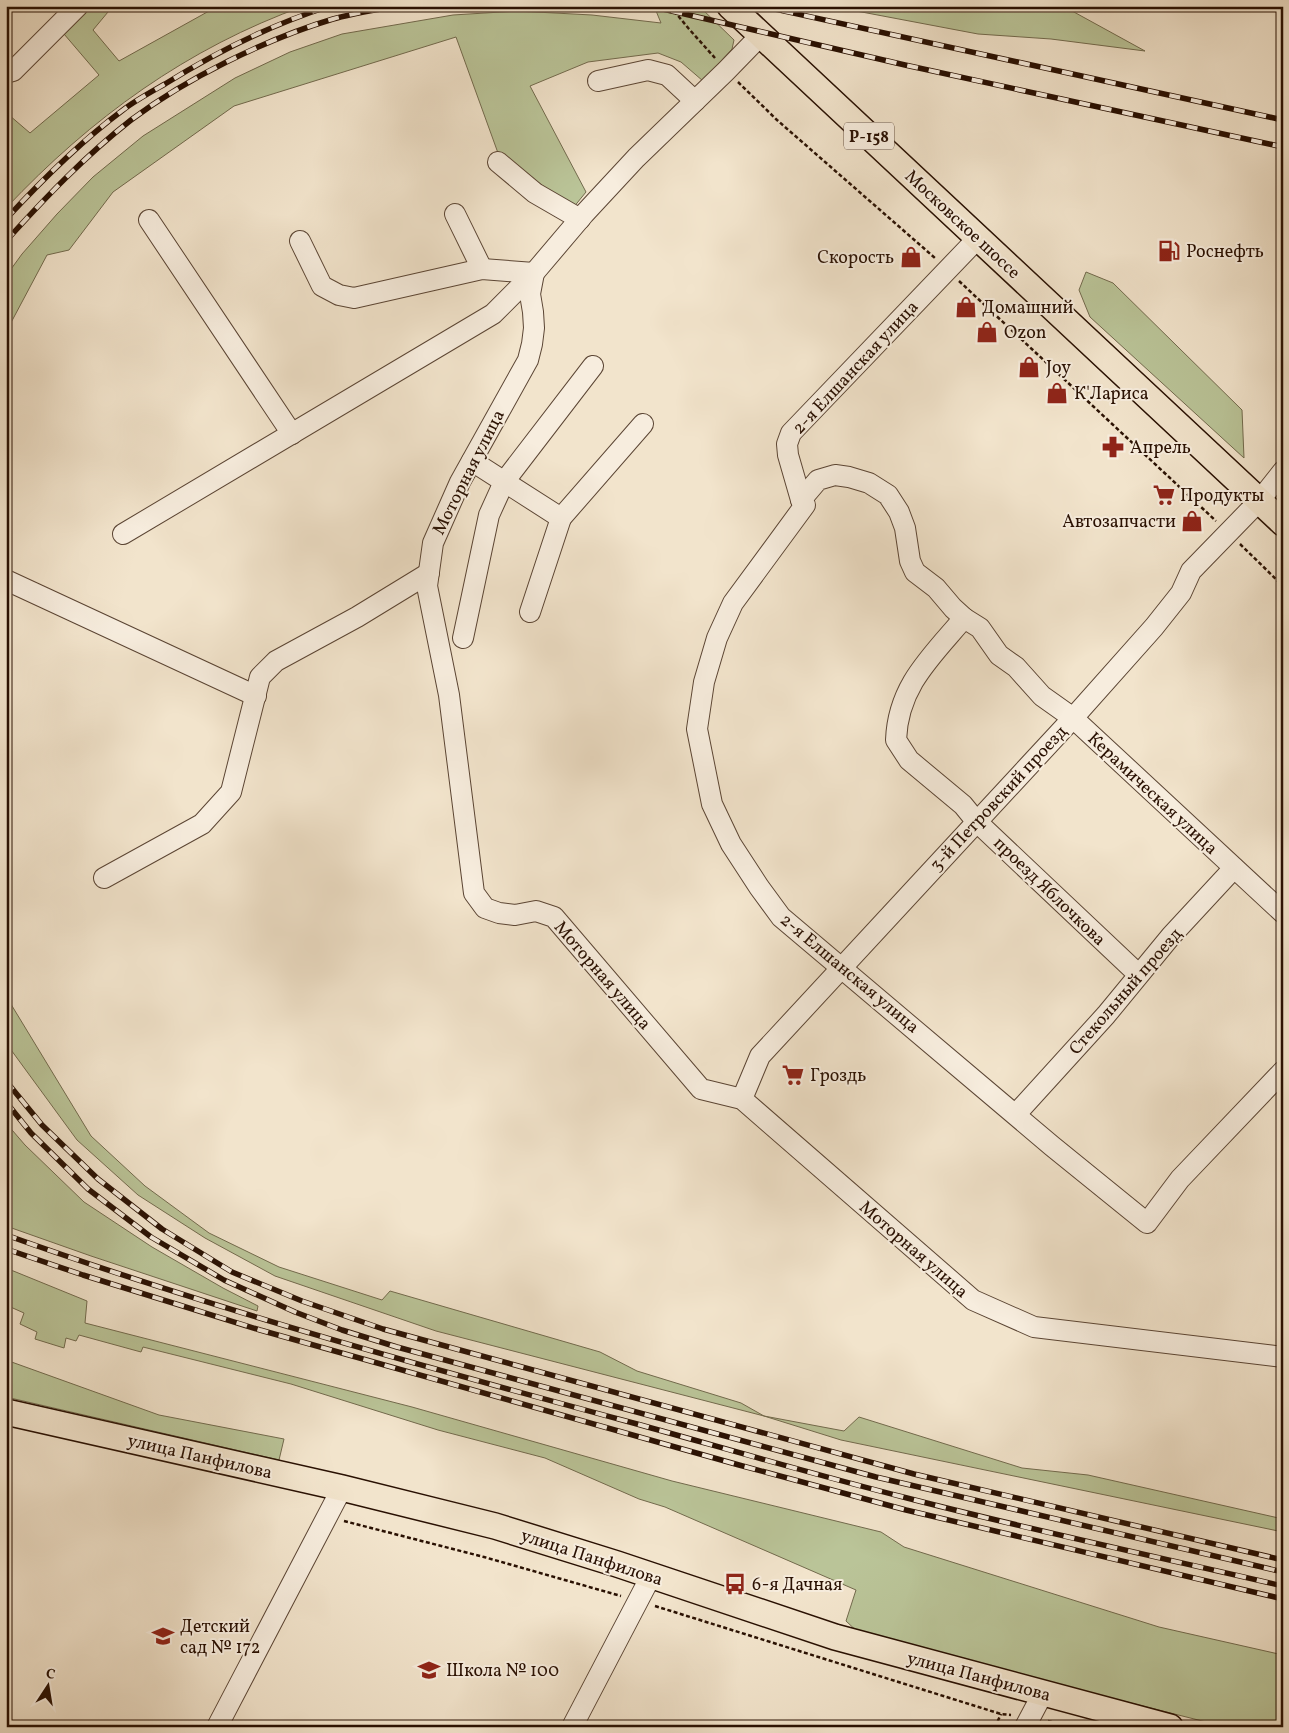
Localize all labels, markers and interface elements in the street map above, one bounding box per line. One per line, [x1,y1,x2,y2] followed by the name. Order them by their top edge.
[844,122,894,150] road number: Р-158
[898,165,1025,285] street label: Московское шоссе
[1156,238,1182,264] fuel station icon: Роснефть
[1186,240,1264,265] place label: Роснефть
[898,244,924,270] shop icon: Скорость
[817,246,894,271] place label: Скорость
[953,294,979,320] shop icon: Домашний
[787,296,925,440] street label: 2-я Елшанская улица
[982,296,1074,321] place label: Домашний
[974,319,1000,345] shop icon: Ozon
[1004,321,1047,346] place label: Ozon
[1016,354,1042,380] shop icon: Joy
[1046,356,1071,381] place label: Joy
[1044,380,1070,406] shop icon: К'Лариса
[1074,382,1149,407] place label: К'Лариса
[427,406,512,540] street label: Моторная улица
[1100,434,1126,460] pharmacy icon: Апрель
[1130,436,1191,461] place label: Апрель
[1151,482,1177,508] supermarket icon: Продукты
[1180,484,1265,509] place label: Продукты
[1179,508,1205,534] shop icon: Автозапчасти
[1062,510,1176,535] place label: Автозапчасти
[925,721,1073,877] street label: 3-й Петровский проезд
[1081,727,1223,861] street label: Керамическая улица
[987,832,1111,952] street label: проезд Яблочкова
[774,908,924,1040] street label: 2-я Елшанская улица
[547,916,656,1036] street label: Моторная улица
[1064,923,1188,1061] street label: Стекольный проезд
[780,1062,806,1088] supermarket icon: Гроздь
[810,1064,866,1089] place label: Гроздь
[853,1196,973,1305] street label: Моторная улица
[125,1429,275,1486] street label: улица Панфилова
[517,1524,666,1593] street label: улица Панфилова
[722,1571,748,1597] bus stop icon: 6-я Дачная
[752,1573,842,1598] place label: 6-я Дачная
[180,1615,260,1661] place label: Детский сад № 172
[150,1623,176,1649] school or university icon: Детский сад № 172
[904,1646,1053,1709] street label: улица Панфилова
[416,1657,442,1683] school or university icon: Школа № 100
[446,1659,559,1684] place label: Школа № 100
[22,1660,72,1710] north arrow
[44,1665,57,1685] text: С

